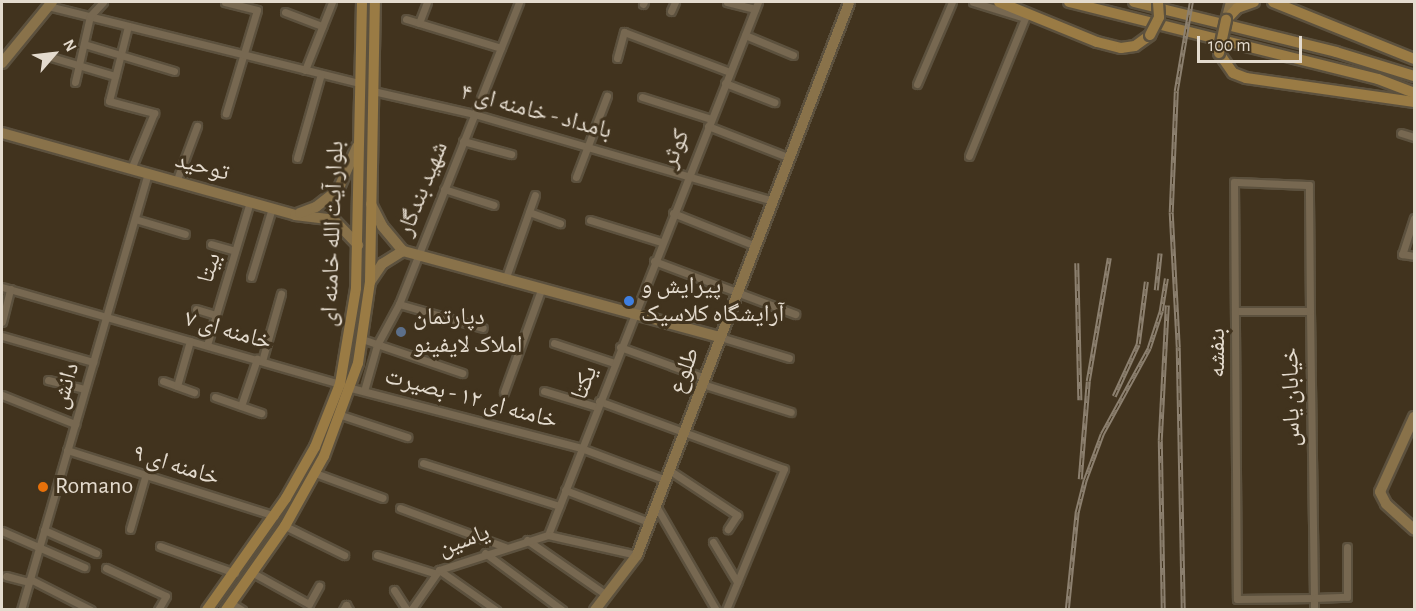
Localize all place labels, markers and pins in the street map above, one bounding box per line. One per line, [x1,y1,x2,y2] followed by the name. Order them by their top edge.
[641,273,784,329] place label: پیرایش و آرایشگاه کلاسیک
[622,294,636,308] marker: پیرایش و آرایشگاه کلاسیک
[413,304,522,360] place label: دپارتمان املاک لایفینو
[394,325,408,339] marker: دپارتمان املاک لایفینو
[55,473,133,501] place label: Romano
[36,480,50,494] marker: Romano

